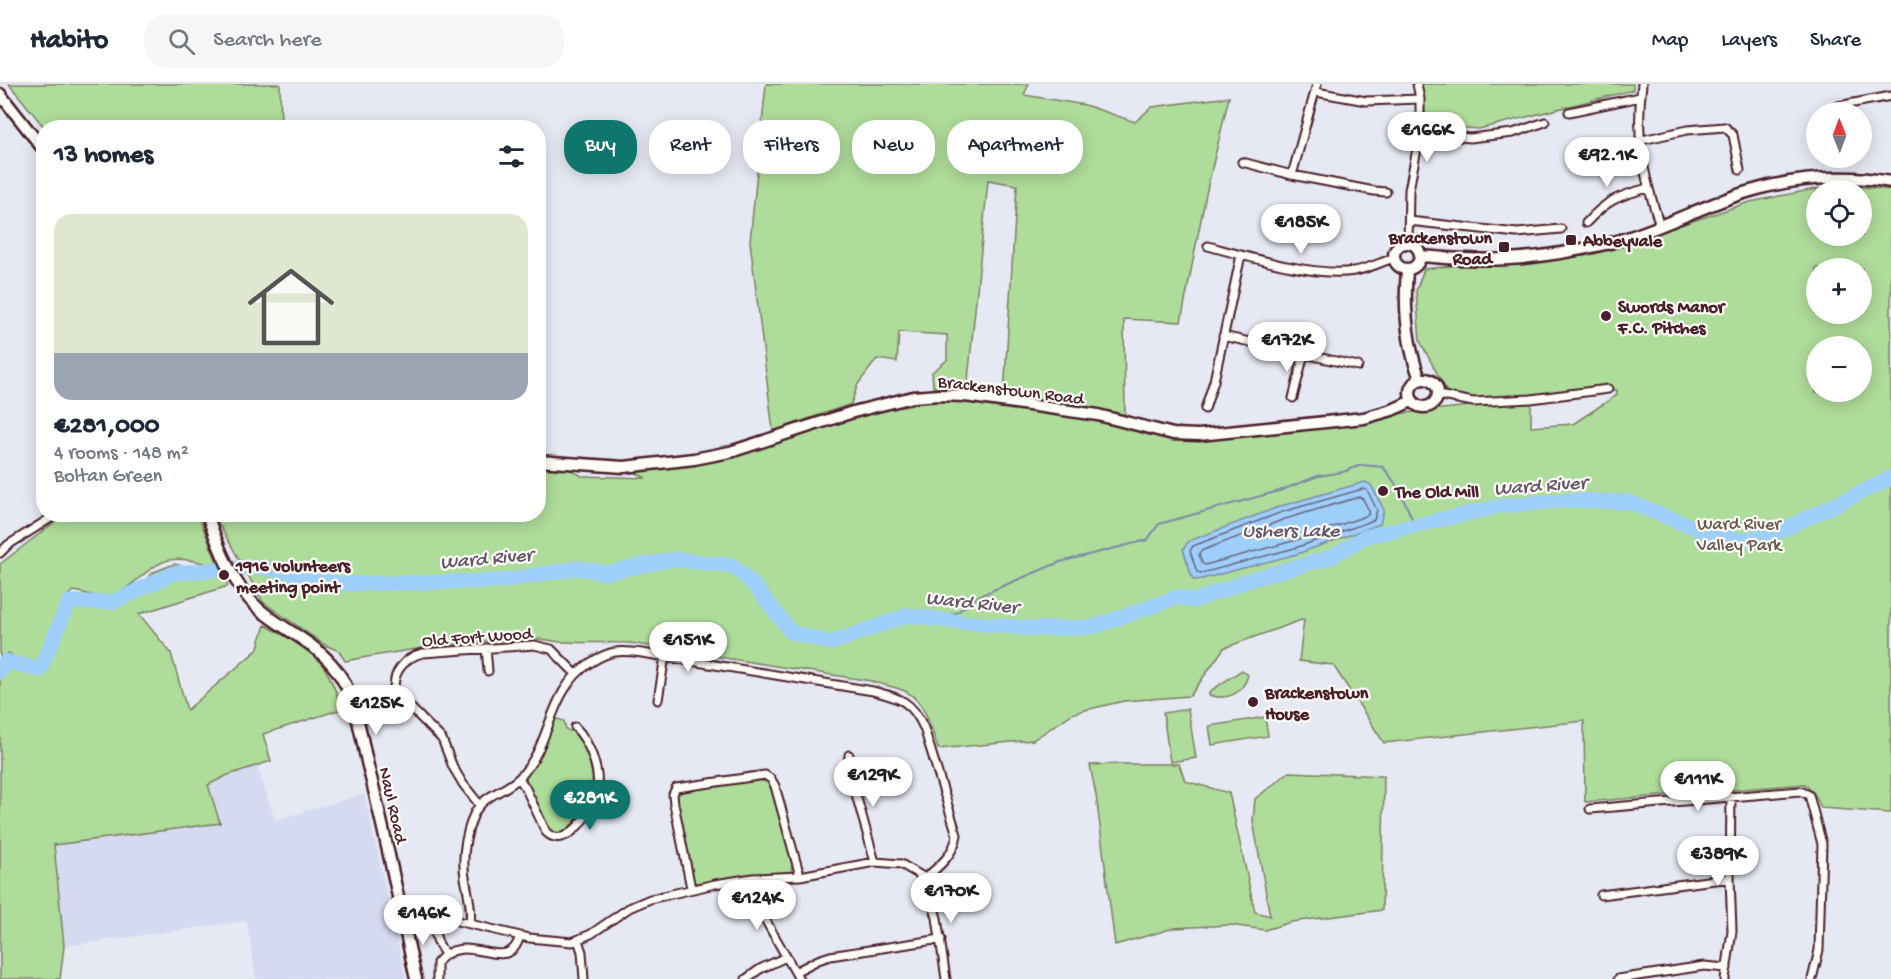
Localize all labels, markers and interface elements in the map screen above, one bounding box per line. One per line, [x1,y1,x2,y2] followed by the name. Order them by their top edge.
[144,14,564,68] search box
[30,25,108,58] text: Habito
[165,25,198,58] icon: search
[213,28,322,54] text: Search here
[1652,29,1688,54] text: Map
[1721,29,1777,54] text: Layers
[1810,29,1861,54] text: Share
[1806,102,1872,168] north arrow
[1806,102,1872,402] map controls
[1385,112,1469,163] pin: €166K
[564,120,637,174] chip: Buy
[649,120,731,174] chip: Rent
[743,120,840,174] chip: Filters
[852,120,935,174] chip: New
[947,120,1083,174] chip: Apartment
[1401,120,1453,143] text: €166K
[1558,137,1656,188] pin: €92.1K
[495,140,528,173] icon: filters
[54,141,153,172] text: 13 homes
[1578,145,1636,168] text: €92.1K
[1806,180,1872,246] button: locate
[1259,204,1343,255] pin: €185K
[1275,212,1327,235] text: €185K
[1388,229,1494,271] place label: Brackenstown Road
[1582,232,1663,253] place label: Abbeyvale
[1564,233,1578,247] marker: Abbeyvale
[1497,240,1511,254] marker: Brackenstown Road
[237,253,345,361] icon: home
[1806,258,1872,324] button: +
[1617,298,1727,340] place label: Swords Manor F.C. Pitches
[1599,309,1613,323] marker: Swords Manor F.C. Pitches
[1245,322,1329,373] pin: €172K
[1261,330,1313,353] text: €172K
[1806,336,1872,402] button: −
[935,372,1086,411] street label: Brackenstown Road
[54,412,159,443] text: €281,000
[54,443,189,466] text: 4 rooms · 148 m²
[54,466,162,489] text: Boltan Green
[1493,473,1591,502] water label: Ward River
[1393,483,1479,504] place label: The Old Mill
[1376,484,1390,498] marker: The Old Mill
[1696,515,1783,557] park label: Ward River Valley Park
[1243,521,1340,544] water label: Ushers Lake
[439,545,537,576] water label: Ward River
[235,557,351,599] place label: 1916 volunteers meeting point
[217,568,231,582] marker: 1916 volunteers meeting point
[924,588,1023,621] water label: Ward River
[646,622,730,673] pin: €151K
[421,624,535,653] street label: Old Fort Wood
[663,630,713,653] text: €151K
[1264,684,1369,726] place label: Brackenstown House
[334,685,418,736] pin: €125K
[350,693,402,716] text: €125K
[1246,695,1260,709] marker: Brackenstown House
[831,757,915,808] pin: €129K
[1656,761,1740,812] pin: €111K
[373,765,411,847] street label: Naul Road
[848,765,898,788] text: €129K
[1674,769,1722,792] text: €111K
[548,780,632,831] pin: €281K
[564,788,616,811] text: €281K
[1676,836,1760,887] pin: €389K
[1691,844,1745,867] text: €389K
[909,873,993,924] pin: €170K
[715,880,799,931] pin: €124K
[925,881,977,904] text: €170K
[732,888,782,911] text: €124K
[381,895,465,946] pin: €146K
[398,903,448,926] text: €146K

